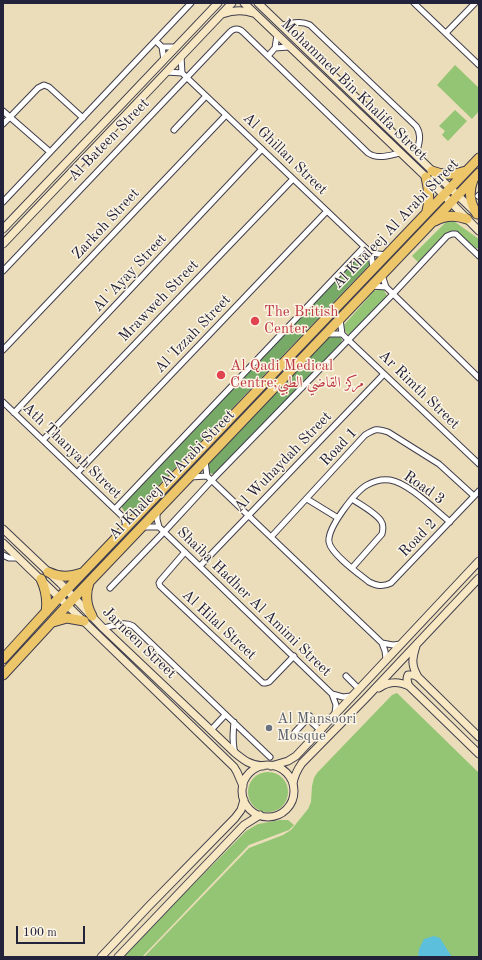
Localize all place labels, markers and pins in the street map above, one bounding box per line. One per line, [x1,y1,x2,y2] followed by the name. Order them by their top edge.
[264,303,338,338] place label: The British Center
[249,315,261,327] marker: The British Center
[230,357,364,392] place label: Al Qadi Medical Centre;مركز القاضي الطبي
[215,369,227,381] marker: Al Qadi Medical Centre;مركز القاضي الطبي
[277,710,356,745] place label: Al Mansoori Mosque
[264,723,274,733] marker: Al Mansoori Mosque

